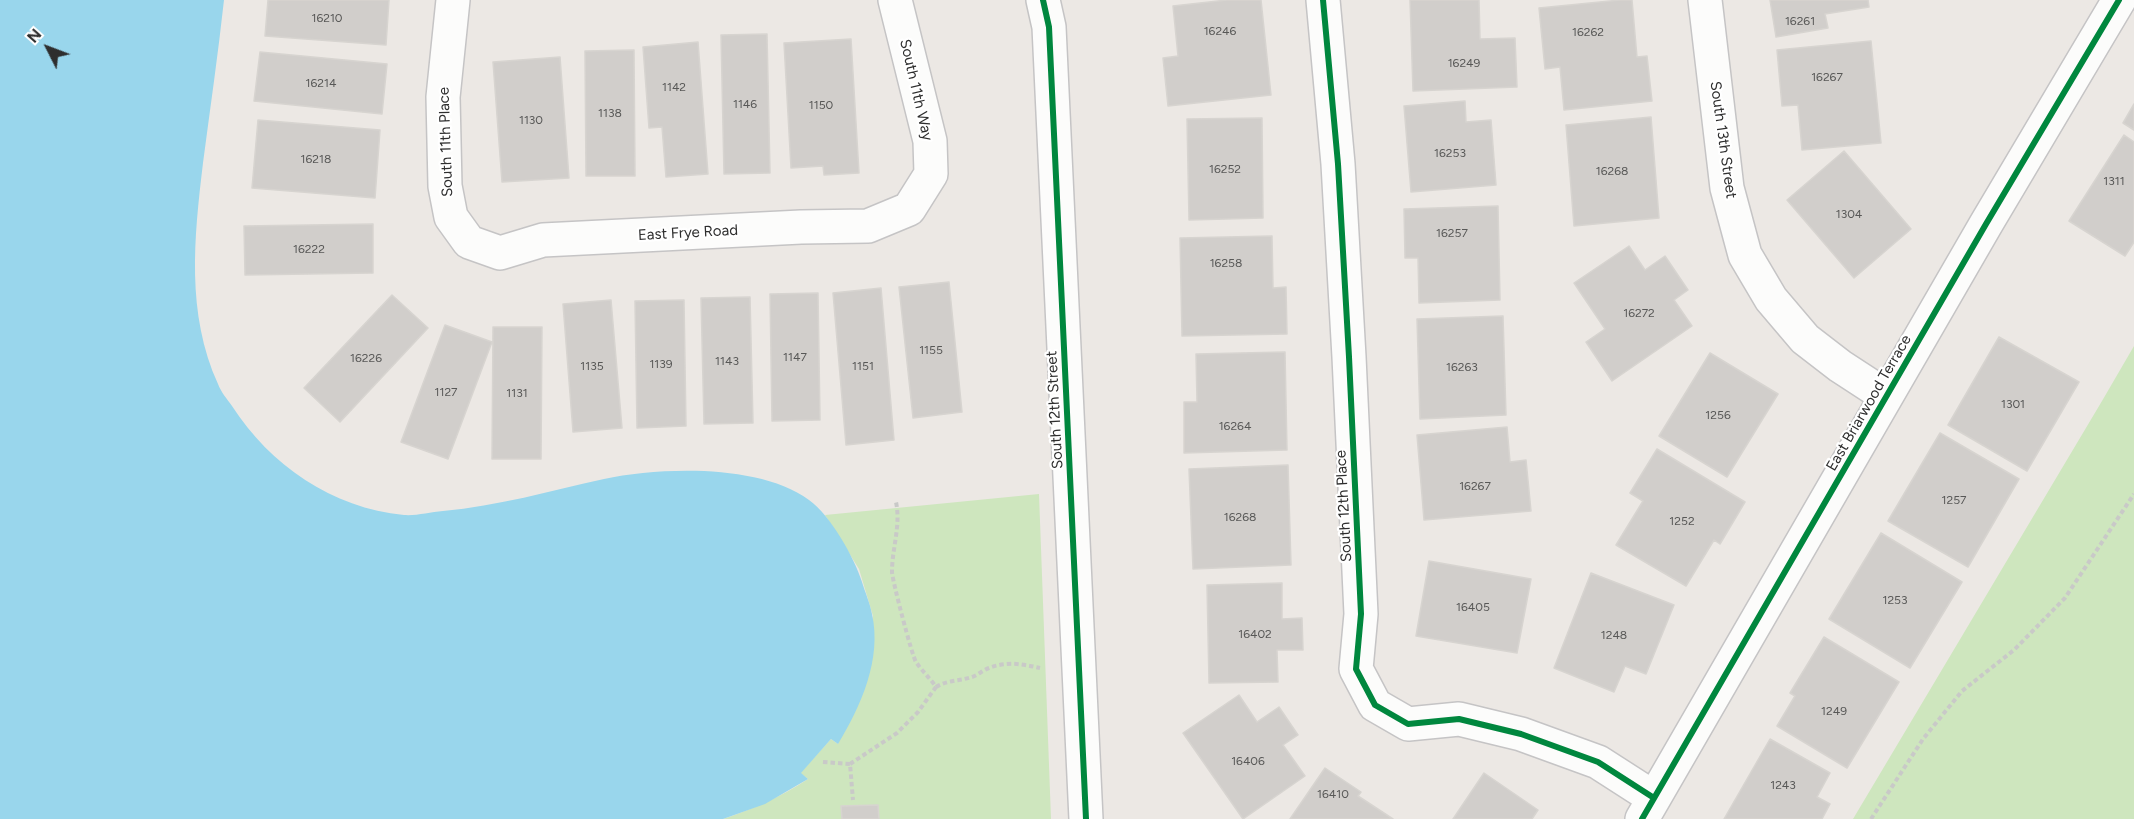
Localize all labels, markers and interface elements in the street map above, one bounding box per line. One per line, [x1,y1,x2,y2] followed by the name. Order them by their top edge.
[311,11,343,25] house number: 16210
[1785,14,1815,28] house number: 16261
[18,18,78,78] north arrow
[1204,24,1236,38] house number: 16246
[23,25,45,47] text: N
[1572,25,1604,39] house number: 16262
[896,38,936,142] street label: South 11th Way
[1448,56,1480,70] house number: 16249
[1811,70,1843,84] house number: 16267
[306,76,336,90] house number: 16214
[662,80,686,94] house number: 1142
[1706,80,1740,200] street label: South 13th Street
[435,87,457,197] street label: South 11th Place
[733,97,757,111] house number: 1146
[809,98,833,112] house number: 1150
[598,106,622,120] house number: 1138
[519,113,543,127] house number: 1130
[1434,146,1466,160] house number: 16253
[301,152,331,166] house number: 16218
[1209,162,1241,176] house number: 16252
[1596,164,1628,178] house number: 16268
[2103,174,2125,188] house number: 1311
[1836,207,1862,221] house number: 1304
[638,221,738,245] street label: East Frye Road
[1436,226,1468,240] house number: 16257
[293,242,325,256] house number: 16222
[1210,256,1242,270] house number: 16258
[1623,306,1655,320] house number: 16272
[1823,332,1915,474] street label: East Briarwood Terrace
[919,343,943,357] house number: 1155
[783,350,807,364] house number: 1147
[1043,350,1067,470] street label: South 12th Street
[350,351,382,365] house number: 16226
[715,354,739,368] house number: 1143
[649,357,673,371] house number: 1139
[580,359,604,373] house number: 1135
[852,359,874,373] house number: 1151
[1446,360,1478,374] house number: 16263
[434,385,458,399] house number: 1127
[506,386,528,400] house number: 1131
[2001,397,2025,411] house number: 1301
[1705,408,1731,422] house number: 1256
[1219,419,1251,433] house number: 16264
[1332,449,1356,563] street label: South 12th Place
[1459,479,1491,493] house number: 16267
[1941,493,1967,507] house number: 1257
[1224,510,1256,524] house number: 16268
[1669,514,1695,528] house number: 1252
[1882,593,1908,607] house number: 1253
[1456,600,1490,614] house number: 16405
[1238,627,1272,641] house number: 16402
[1601,628,1627,642] house number: 1248
[1821,704,1847,718] house number: 1249
[1231,754,1265,768] house number: 16406
[1770,778,1796,792] house number: 1243
[1317,787,1349,801] house number: 16410

